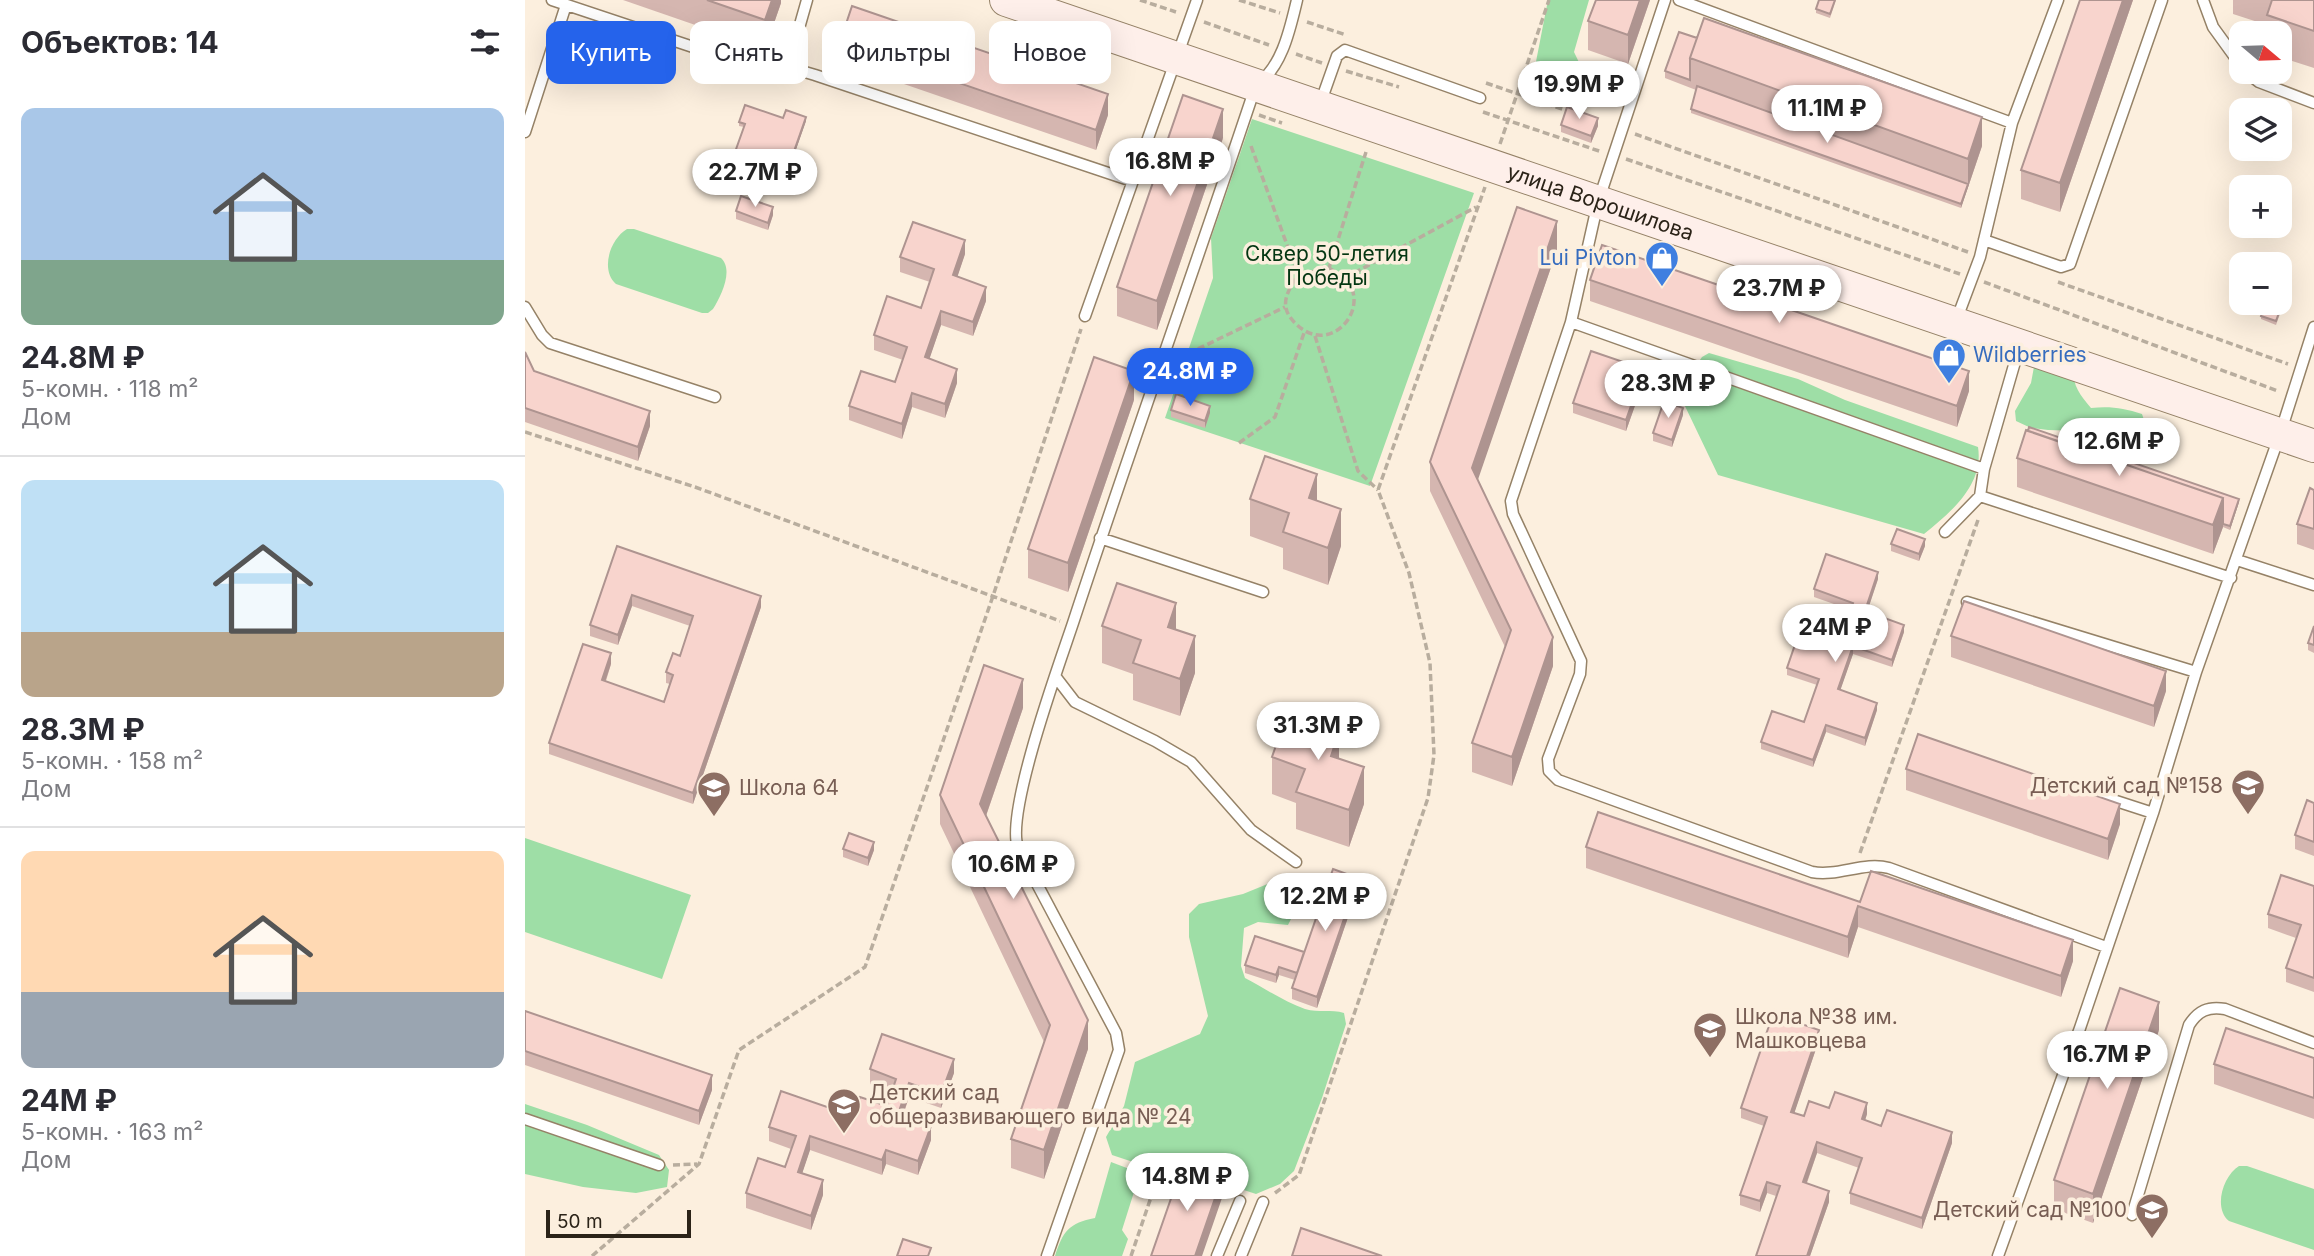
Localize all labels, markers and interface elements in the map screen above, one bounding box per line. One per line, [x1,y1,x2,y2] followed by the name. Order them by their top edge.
[546,21,676,84] chip: Купить
[690,21,808,84] chip: Снять
[822,21,975,84] chip: Фильтры
[989,21,1111,84] chip: Новое
[2229,21,2293,84] north arrow
[2229,21,2292,315] map controls
[466,23,504,61] icon: filters
[21,24,219,60] text: Объектов: 14
[1514,61,1644,121] pin: 19.9M ₽
[1534,70,1624,98] text: 19.9M ₽
[1762,86,1892,145] pin: 11.1M ₽
[1787,94,1867,122] text: 11.1M ₽
[2229,98,2292,161] button: layers
[1105,138,1235,198] pin: 16.8M ₽
[1125,147,1215,175] text: 16.8M ₽
[690,150,820,209] pin: 22.7M ₽
[200,154,326,280] icon: home
[708,158,802,186] text: 22.7M ₽
[1504,159,1697,246] street label: улица Ворошилова
[2229,175,2292,238] button: +
[1643,239,1681,288] shop icon: Lui Pivton
[1245,241,1409,290] park label: Сквер 50-летия Победы
[1539,245,1637,270] place label: Lui Pivton
[2229,252,2292,315] button: −
[1714,266,1844,325] pin: 23.7M ₽
[1732,274,1826,302] text: 23.7M ₽
[1930,336,1968,385] shop icon: Wildberries
[21,339,145,375] text: 24.8M ₽
[1973,342,2087,367] place label: Wildberries
[1125,348,1255,408] pin: 24.8M ₽
[1143,357,1237,385] text: 24.8M ₽
[1603,360,1733,420] pin: 28.3M ₽
[1621,369,1715,397] text: 28.3M ₽
[21,375,199,403] text: 5-комн. · 118 m²
[21,403,71,431] text: Дом
[2054,419,2184,478] pin: 12.6M ₽
[2074,427,2164,455] text: 12.6M ₽
[200,526,326,652] icon: home
[1786,604,1884,664] pin: 24M ₽
[1798,613,1872,641] text: 24M ₽
[1253,702,1383,762] pin: 31.3M ₽
[21,711,145,747] text: 28.3M ₽
[1273,711,1363,739] text: 31.3M ₽
[21,747,203,775] text: 5-комн. · 158 m²
[2229,767,2267,816] school or university icon: Детский сад №158
[695,769,733,818] school or university icon: Школа 64
[2030,773,2223,798] place label: Детский сад №158
[21,775,71,803] text: Дом
[739,775,839,800] place label: Школа 64
[948,842,1078,901] pin: 10.6M ₽
[968,850,1058,878] text: 10.6M ₽
[1260,874,1390,933] pin: 12.2M ₽
[1280,882,1370,910] text: 12.2M ₽
[200,897,326,1023] icon: home
[1735,1004,1898,1053] place label: Школа №38 им. Машковцева
[1691,1010,1729,1059] school or university icon: Школа №38 им. Машковцева
[2042,1032,2172,1091] pin: 16.7M ₽
[2063,1040,2151,1068] text: 16.7M ₽
[869,1080,1192,1129] place label: Детский сад общеразвивающего вида № 24
[21,1082,117,1118] text: 24M ₽
[825,1086,863,1135] school or university icon: Детский сад общеразвивающего вида № 24
[21,1118,203,1146] text: 5-комн. · 163 m²
[21,1146,71,1174] text: Дом
[1122,1154,1252,1213] pin: 14.8M ₽
[1142,1162,1232,1190] text: 14.8M ₽
[2133,1191,2171,1240] school or university icon: Детский сад №100
[1933,1197,2127,1222] place label: Детский сад №100
[546,1207,691,1239] scale bar
[557,1210,603,1233] text: 50 m

